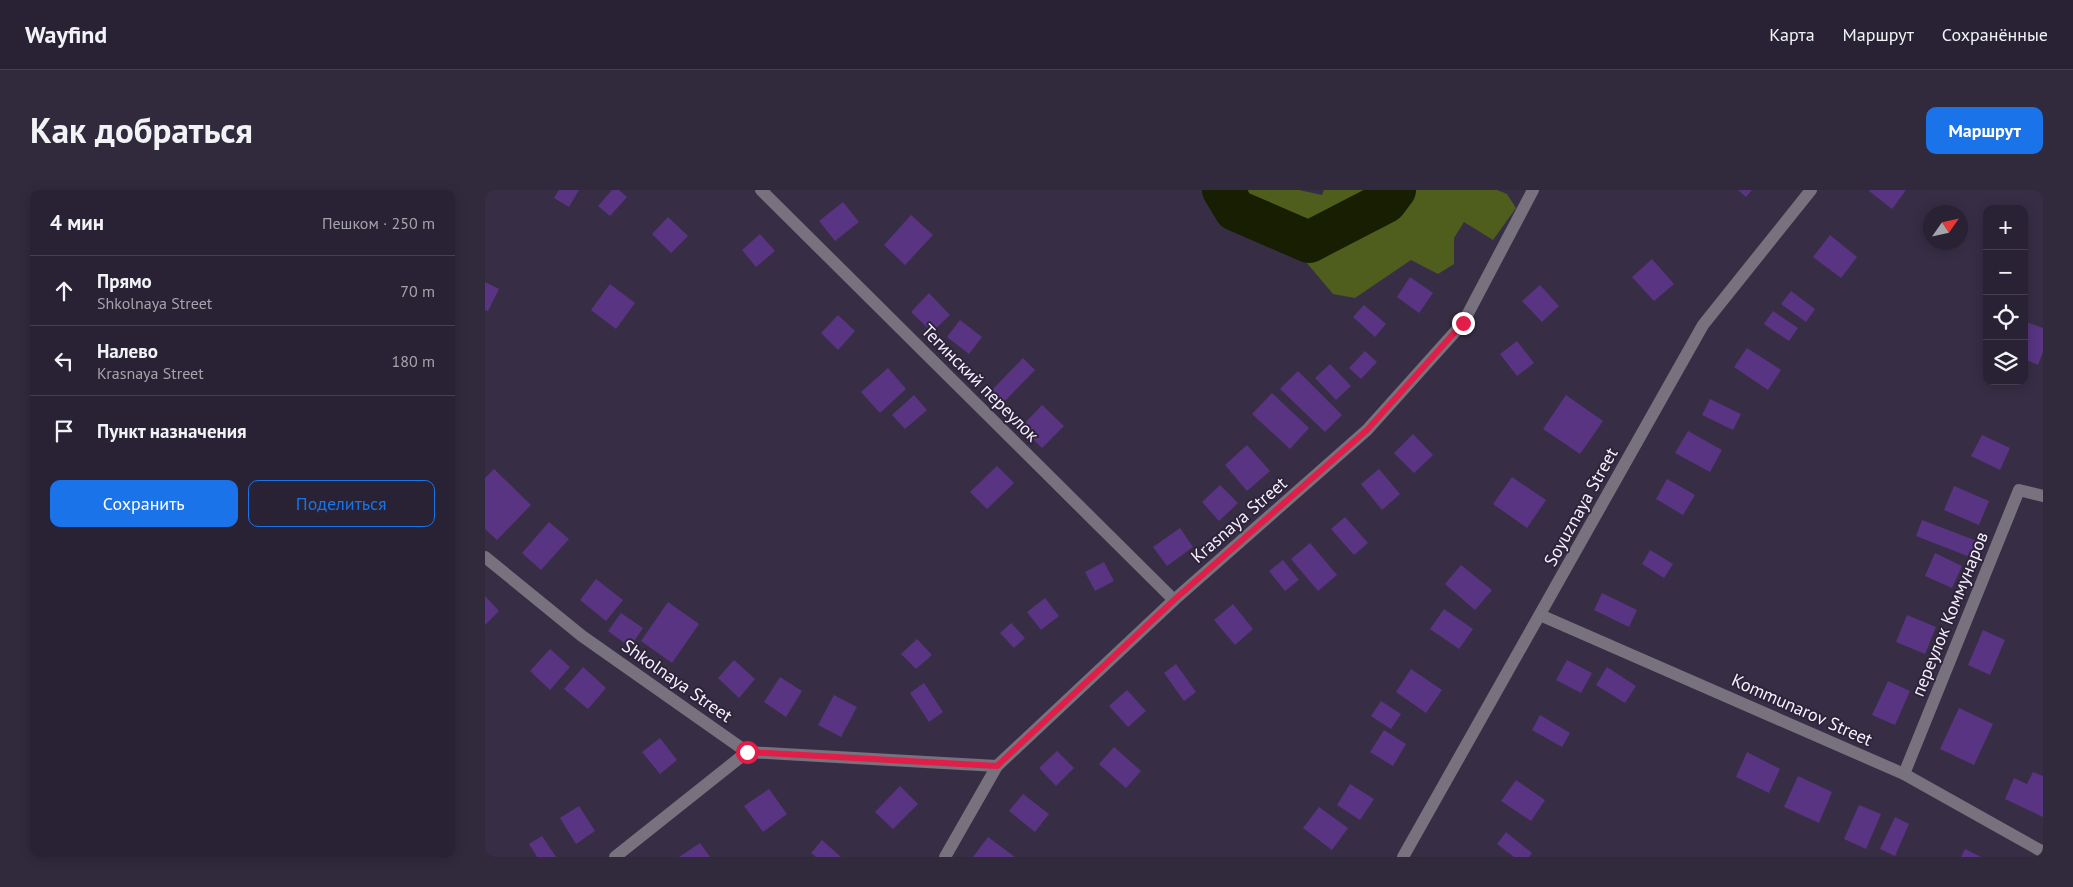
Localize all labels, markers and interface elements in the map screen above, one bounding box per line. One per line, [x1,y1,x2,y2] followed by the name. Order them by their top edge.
[25,19,107,50] text: Wayfind
[1769,23,1815,46] text: Карта
[1843,23,1914,46] text: Маршрут
[1942,23,2048,46] text: Сохранённые
[30,107,253,153] text: Как добраться
[1926,107,2043,154] button: Маршрут
[1923,205,1968,250] north arrow
[1983,205,2028,385] map controls
[1983,205,2028,250] button: +
[50,209,104,236] text: 4 мин
[322,213,435,233] text: Пешком · 250 m
[1983,250,2028,295] button: −
[97,269,152,293] text: Прямо
[50,277,78,305] icon: ahead
[400,281,435,301] text: 70 m
[97,293,212,313] text: Shkolnaya Street
[1983,295,2028,340] button: locate
[1452,312,1475,335] route end
[917,319,1044,447] street label: Тегинский переулок
[97,339,158,363] text: Налево
[1983,340,2028,385] button: layers
[50,347,78,375] icon: left
[392,351,435,371] text: 180 m
[97,363,204,383] text: Krasnaya Street
[50,417,78,445] icon: arrive
[97,419,247,443] text: Пункт назначения
[1539,443,1623,570] street label: Soyuznaya Street
[1186,472,1291,568] street label: Krasnaya Street
[50,480,238,527] button: Сохранить
[248,480,435,527] button: Поделиться
[1906,528,1993,700] street label: переулок Коммунаров
[618,634,737,727] street label: Shkolnaya Street
[1728,668,1876,751] street label: Kommunarov Street
[736,741,759,764] route start

